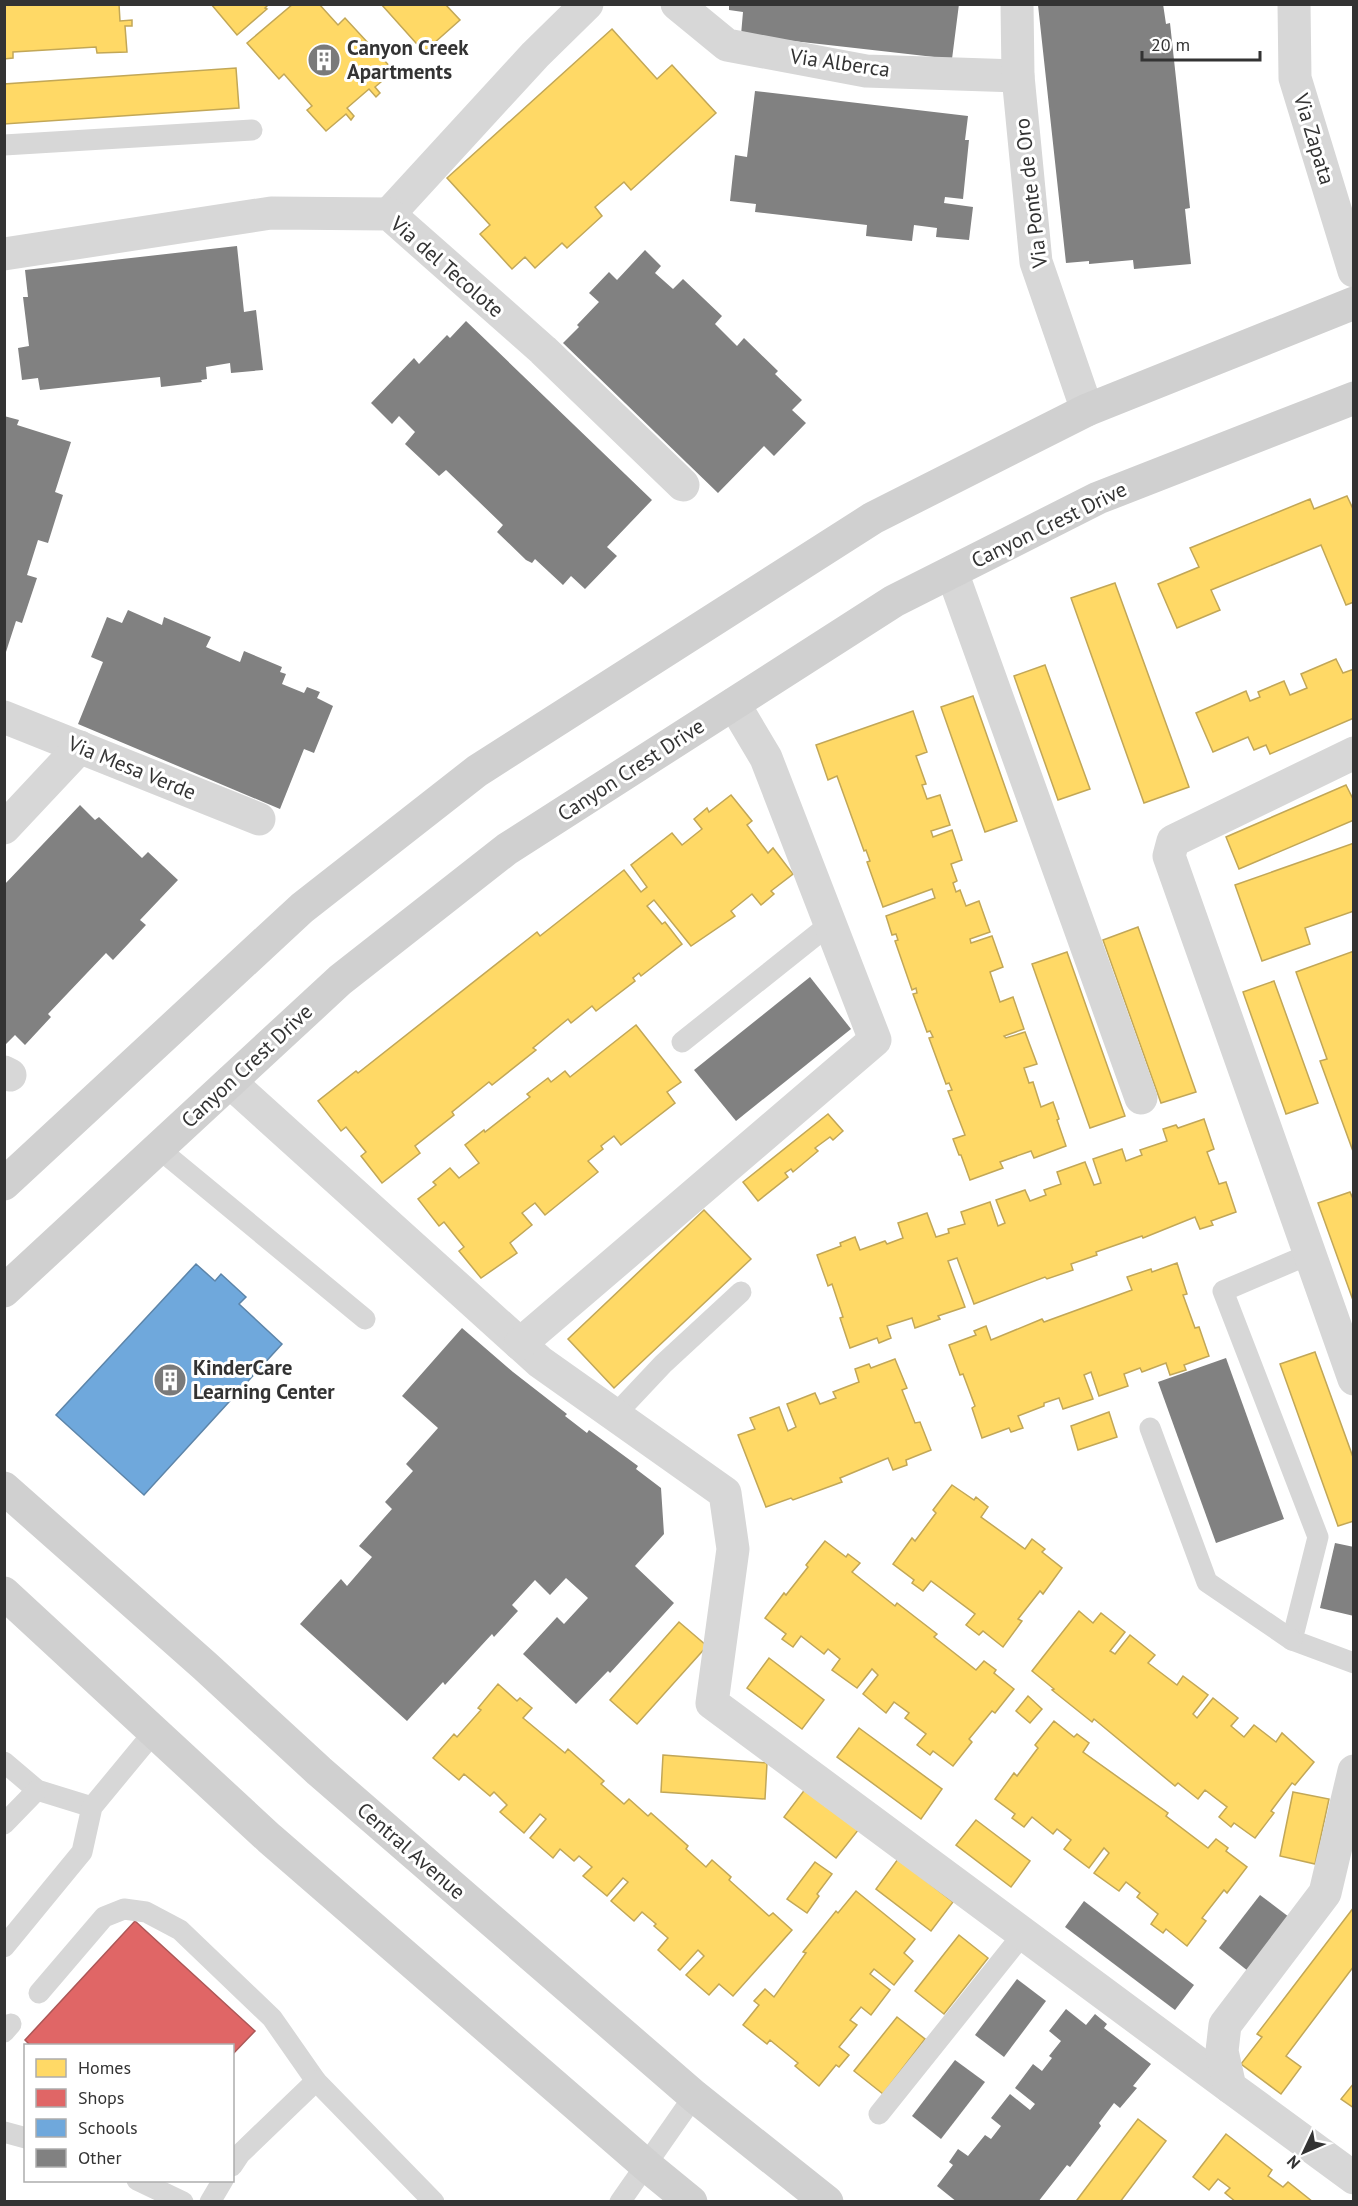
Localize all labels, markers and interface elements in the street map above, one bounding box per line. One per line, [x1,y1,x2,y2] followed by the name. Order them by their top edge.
[1142,24,1260,62] scale bar
[1151,33,1190,56] text: 20 m
[347,34,469,85] place label: Canyon Creek Apartments
[306,42,342,78] building icon: Canyon Creek Apartments
[788,42,892,83] street label: Via Alberca
[1288,89,1341,188] street label: Via Zapata
[1008,117,1053,271] street label: Via Ponte de Oro
[384,209,509,323] street label: Via del Tecolote
[967,475,1131,574] street label: Canyon Crest Drive
[552,712,709,827] street label: Canyon Crest Drive
[63,729,200,805] street label: Via Mesa Verde
[175,998,318,1133] street label: Canyon Crest Drive
[193,1354,335,1405] place label: KinderCare Learning Center
[152,1362,188,1398] building icon: KinderCare Learning Center
[352,1796,471,1905] street label: Central Avenue
[24,2044,234,2182] legend
[78,2056,131,2079] text: Homes
[78,2086,124,2109] text: Shops
[78,2116,138,2139] text: Schools
[1274,2122,1334,2182] north arrow
[78,2146,122,2169] text: Other
[1282,2152,1304,2173] text: N

